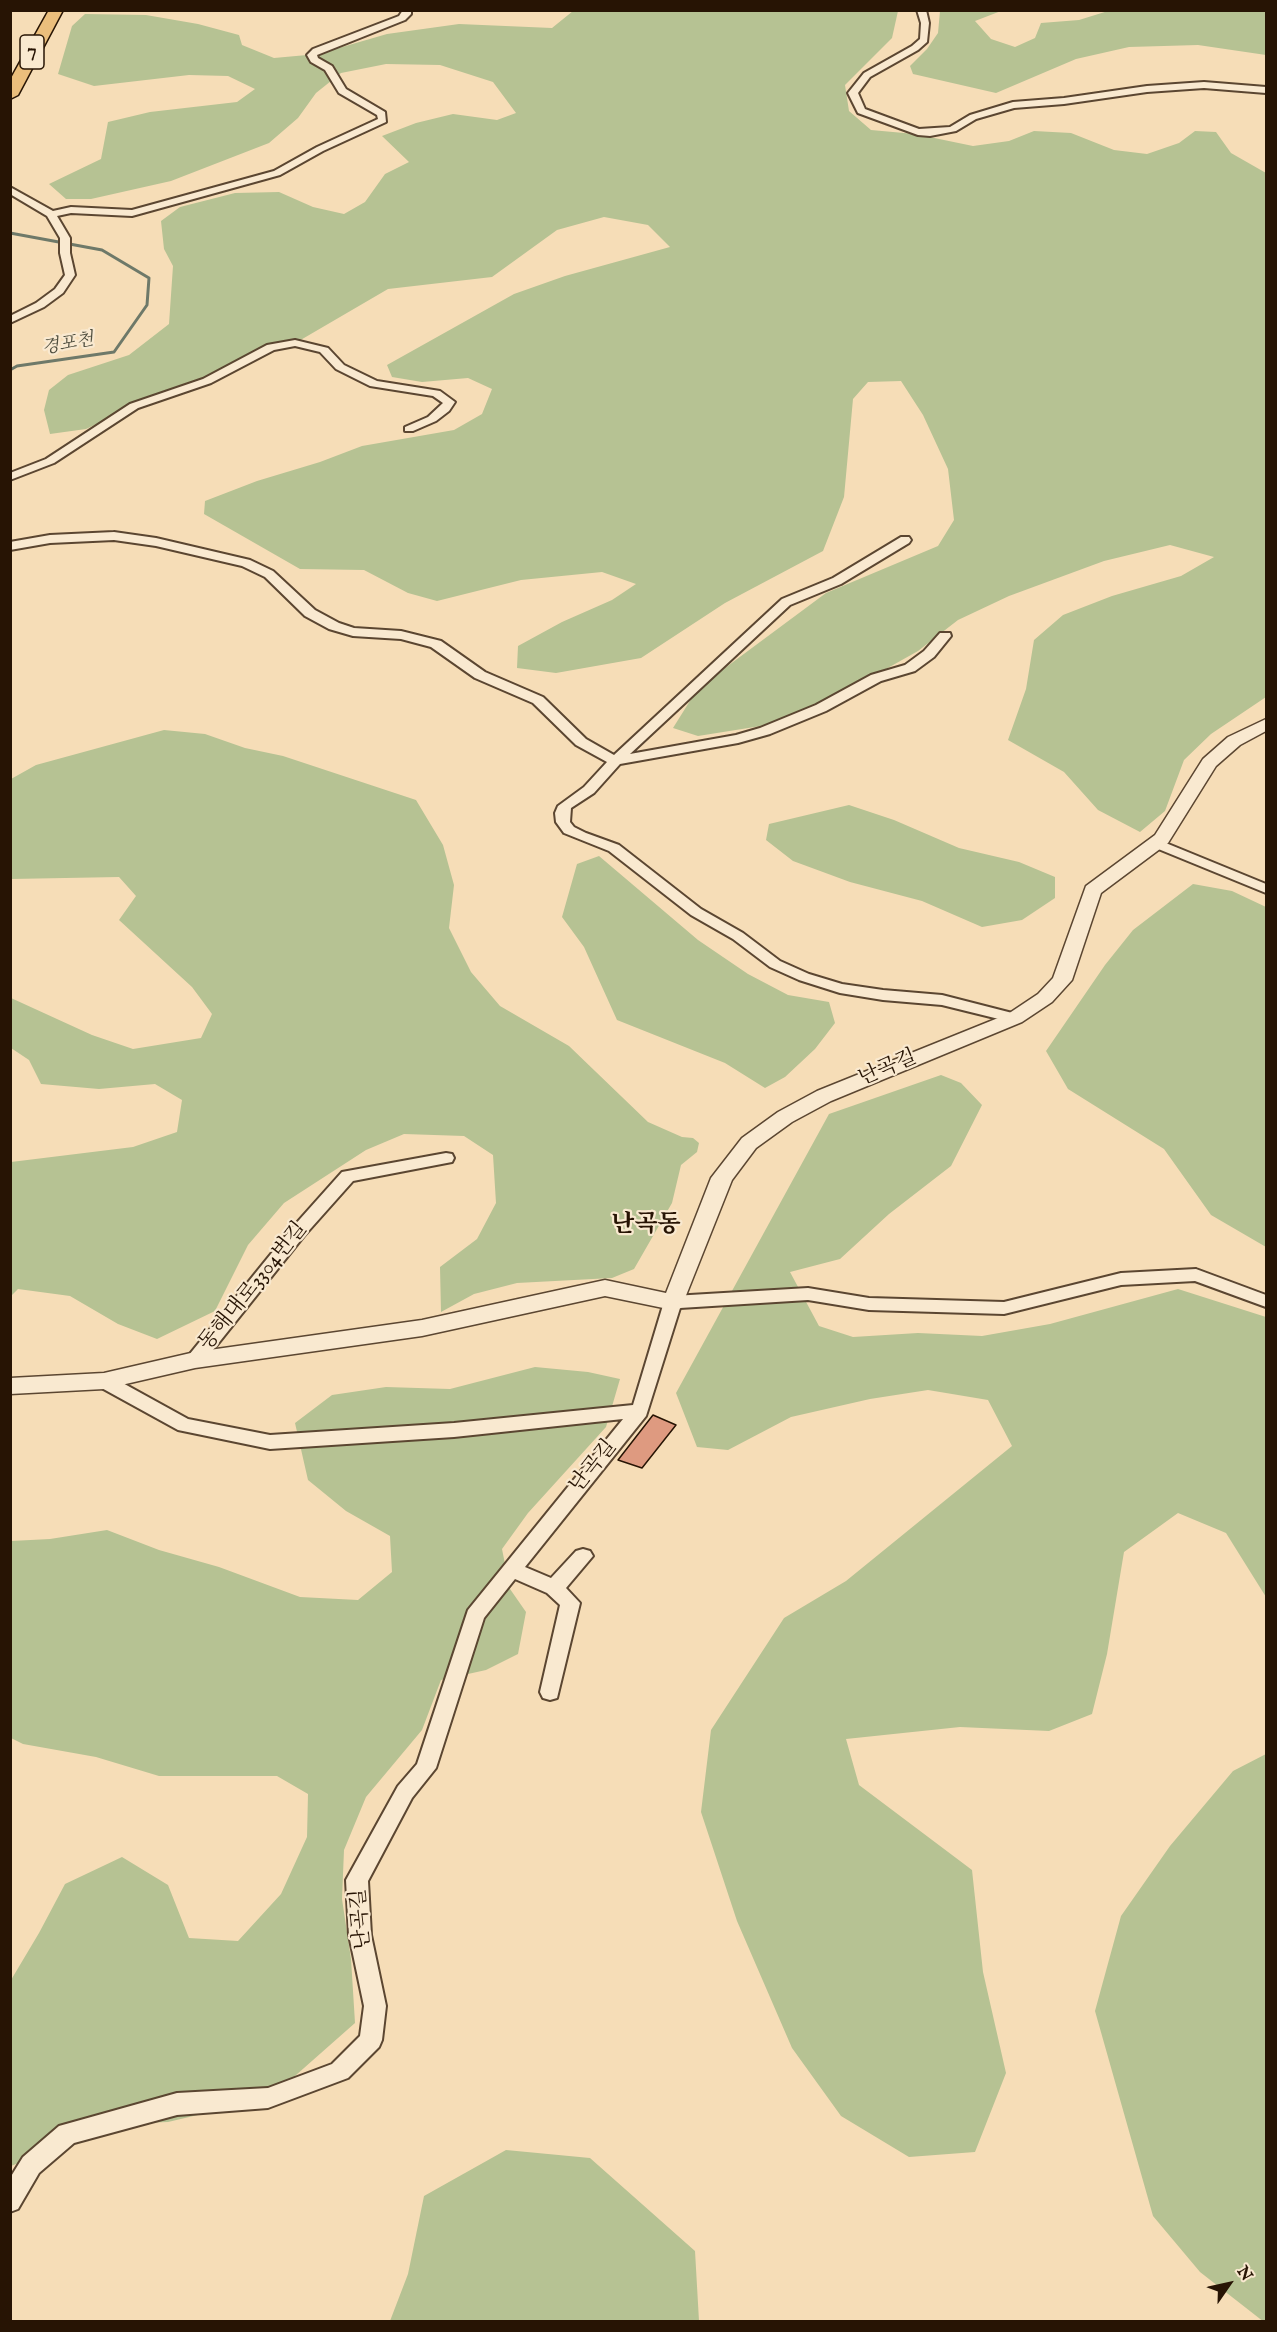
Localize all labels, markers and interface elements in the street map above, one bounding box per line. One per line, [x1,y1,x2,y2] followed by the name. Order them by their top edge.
[20,35,44,69] road number: 7
[40,330,96,360] water label: 경포천
[855,1046,921,1092] street label: 난곡길
[611,1212,681,1240] district label: 난곡동
[194,1218,314,1356] street label: 동해대로3304번길
[565,1435,623,1499] street label: 난곡길
[347,1888,377,1950] street label: 난곡길
[1199,2254,1259,2314] north arrow
[1232,2263,1256,2285] text: N

